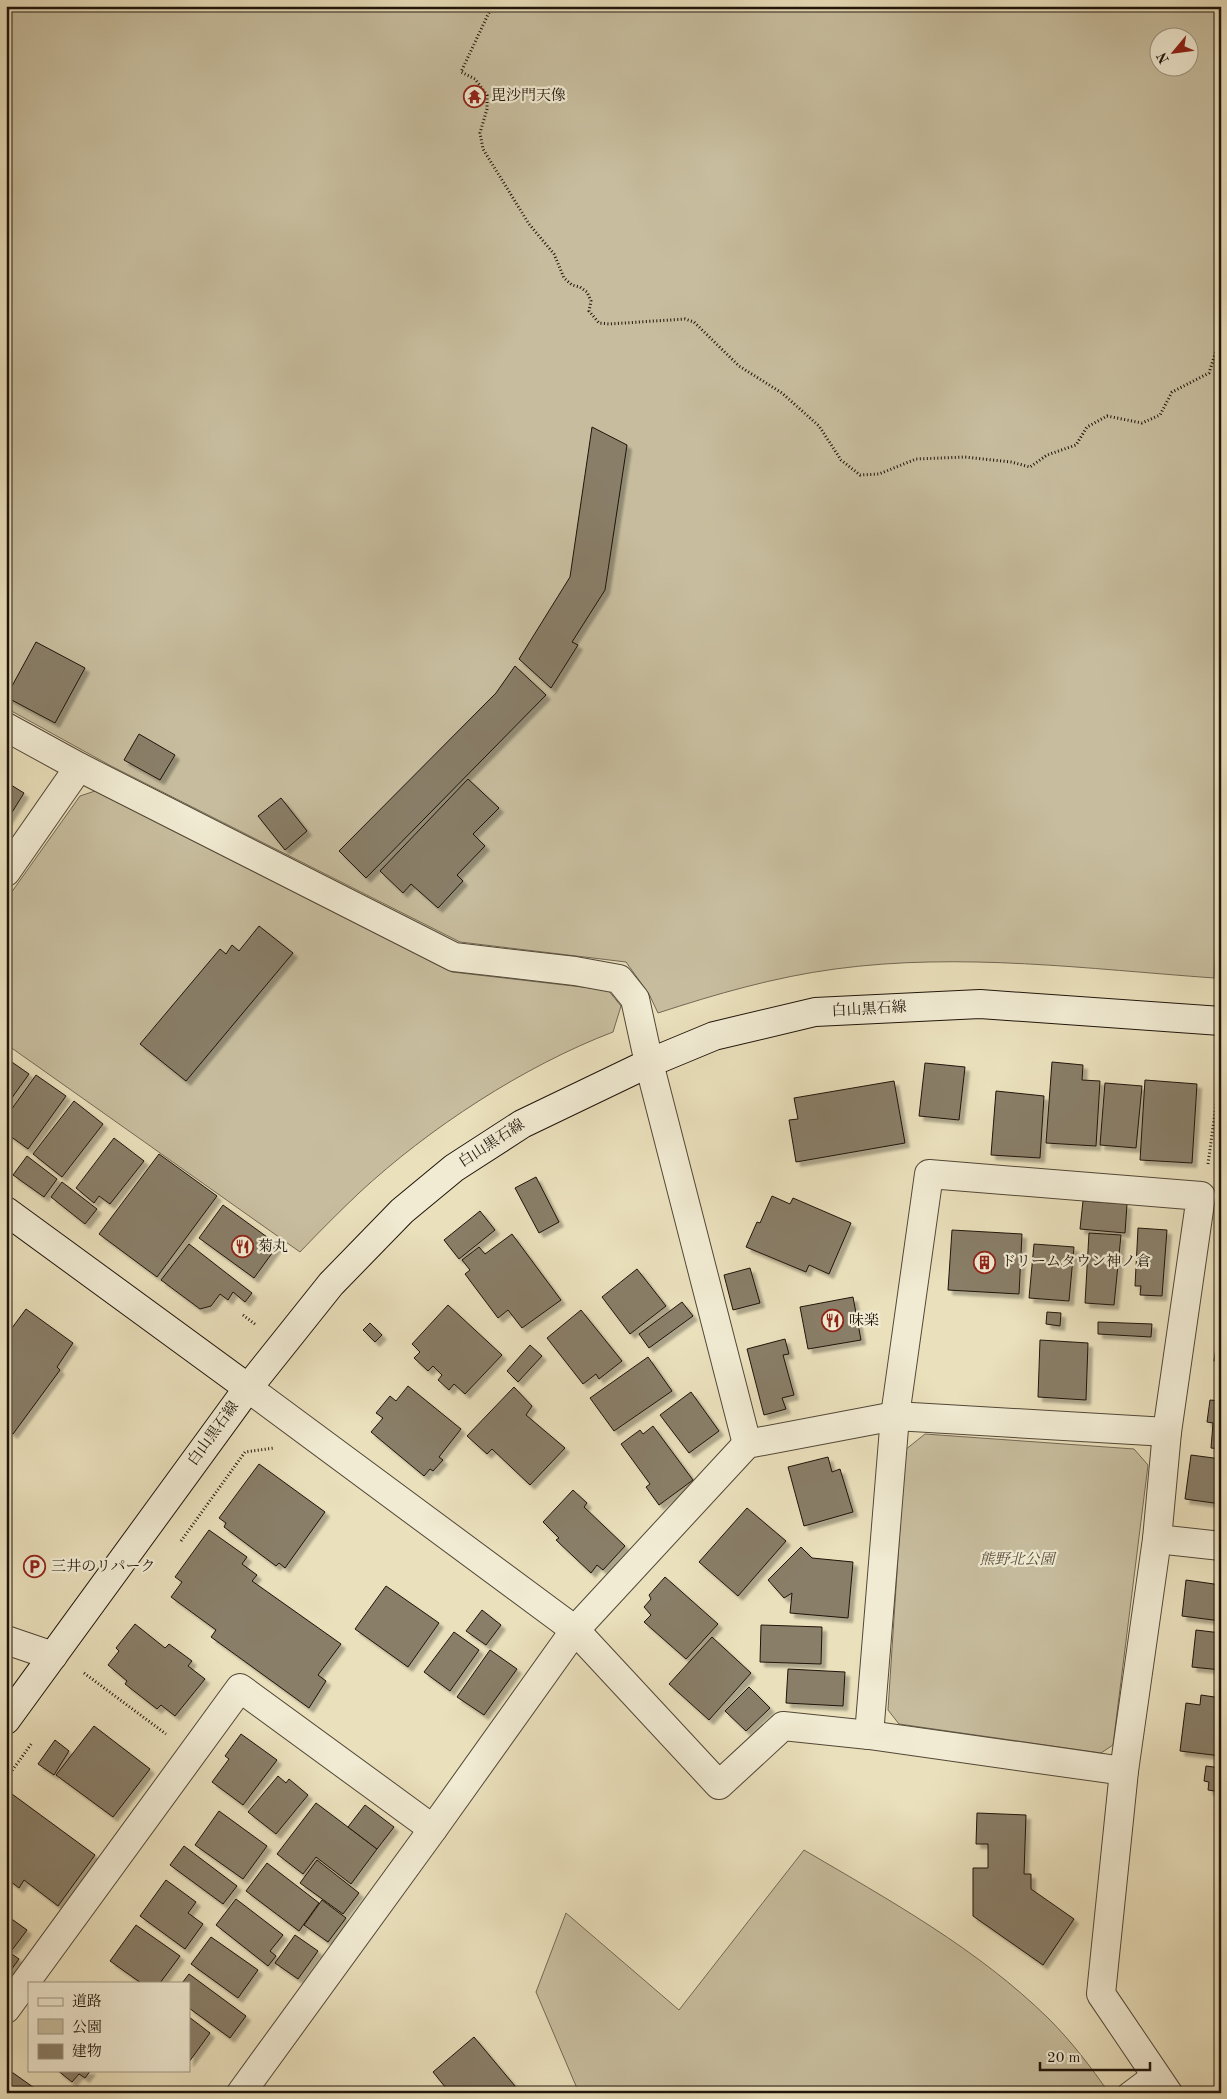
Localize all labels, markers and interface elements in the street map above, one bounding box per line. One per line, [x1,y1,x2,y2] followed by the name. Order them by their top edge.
[1150,28,1200,78] north arrow
[1155,49,1172,66] text: N
[463,84,487,108] temple icon: 毘沙門天像
[491,87,566,104] place label: 毘沙門天像
[831,999,907,1019] street label: 白山黒石線
[455,1116,528,1171] street label: 白山黒石線
[230,1235,254,1259] restaurant icon: 菊丸
[258,1238,288,1255] place label: 菊丸
[973,1250,997,1274] building icon: ドリームタウン神ノ倉
[1001,1253,1151,1270] place label: ドリームタウン神ノ倉
[821,1309,845,1333] restaurant icon: 味楽
[849,1312,879,1329] place label: 味楽
[184,1398,242,1469] street label: 白山黒石線
[979,1551,1057,1568] park label: 熊野北公園
[23,1555,47,1579] parking icon: 三井のリパーク
[51,1558,156,1575] place label: 三井のリパーク
[28,1982,190,2072] legend
[72,1993,102,2010] text: 道路
[72,2019,102,2036] text: 公園
[1040,2039,1150,2071] scale bar
[72,2043,102,2060] text: 建物
[1047,2051,1081,2066] text: 20 m

